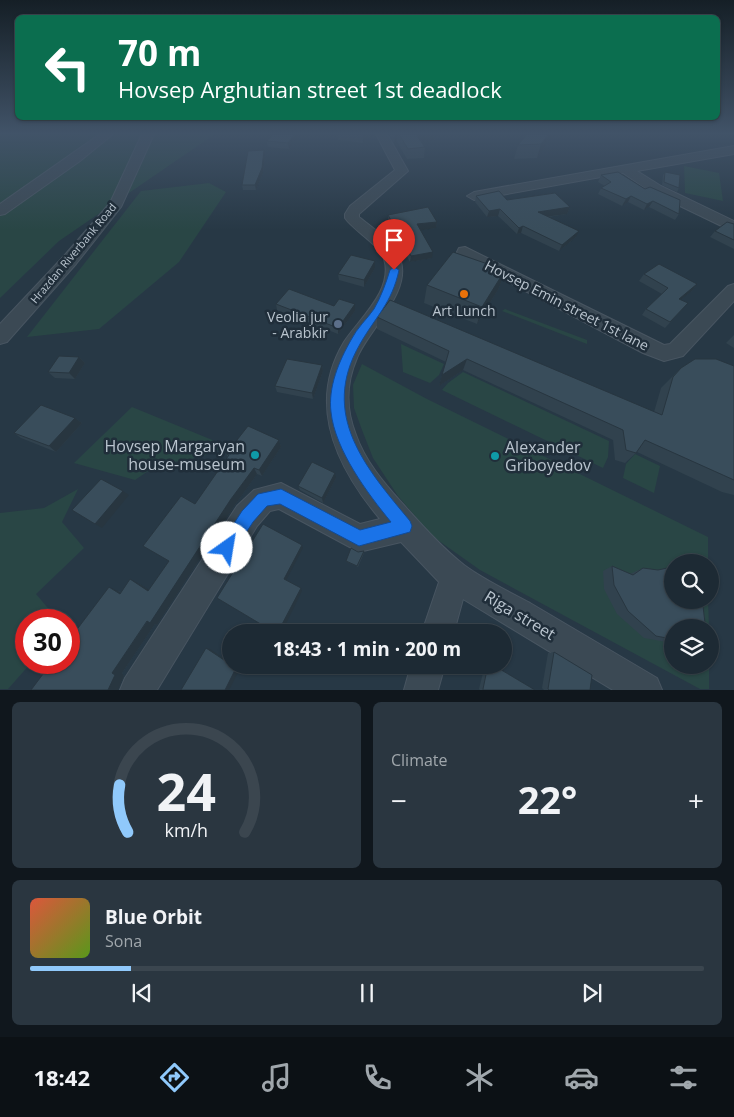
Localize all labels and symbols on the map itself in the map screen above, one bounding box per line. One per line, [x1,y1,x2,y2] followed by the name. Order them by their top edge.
[27,200,119,306] street label: Hrazdan Riverbank Road
[373,219,415,270] pin
[482,255,652,355] street label: Hovsep Emin street 1st lane
[458,288,470,300] marker: Art Lunch
[433,301,495,320] place label: Art Lunch
[267,307,328,342] place label: Veolia jur - Arabkir
[332,318,344,330] marker: Veolia jur - Arabkir
[104,435,245,475] place label: Hovsep Margaryan house-museum
[505,436,591,476] place label: Alexander Griboyedov
[249,449,261,461] marker: Hovsep Margaryan house-museum
[489,450,501,462] marker: Alexander Griboyedov
[200,521,252,573] position arrow
[480,585,560,645] street label: Riga street
[15,609,80,674] speed limit sign: 30

